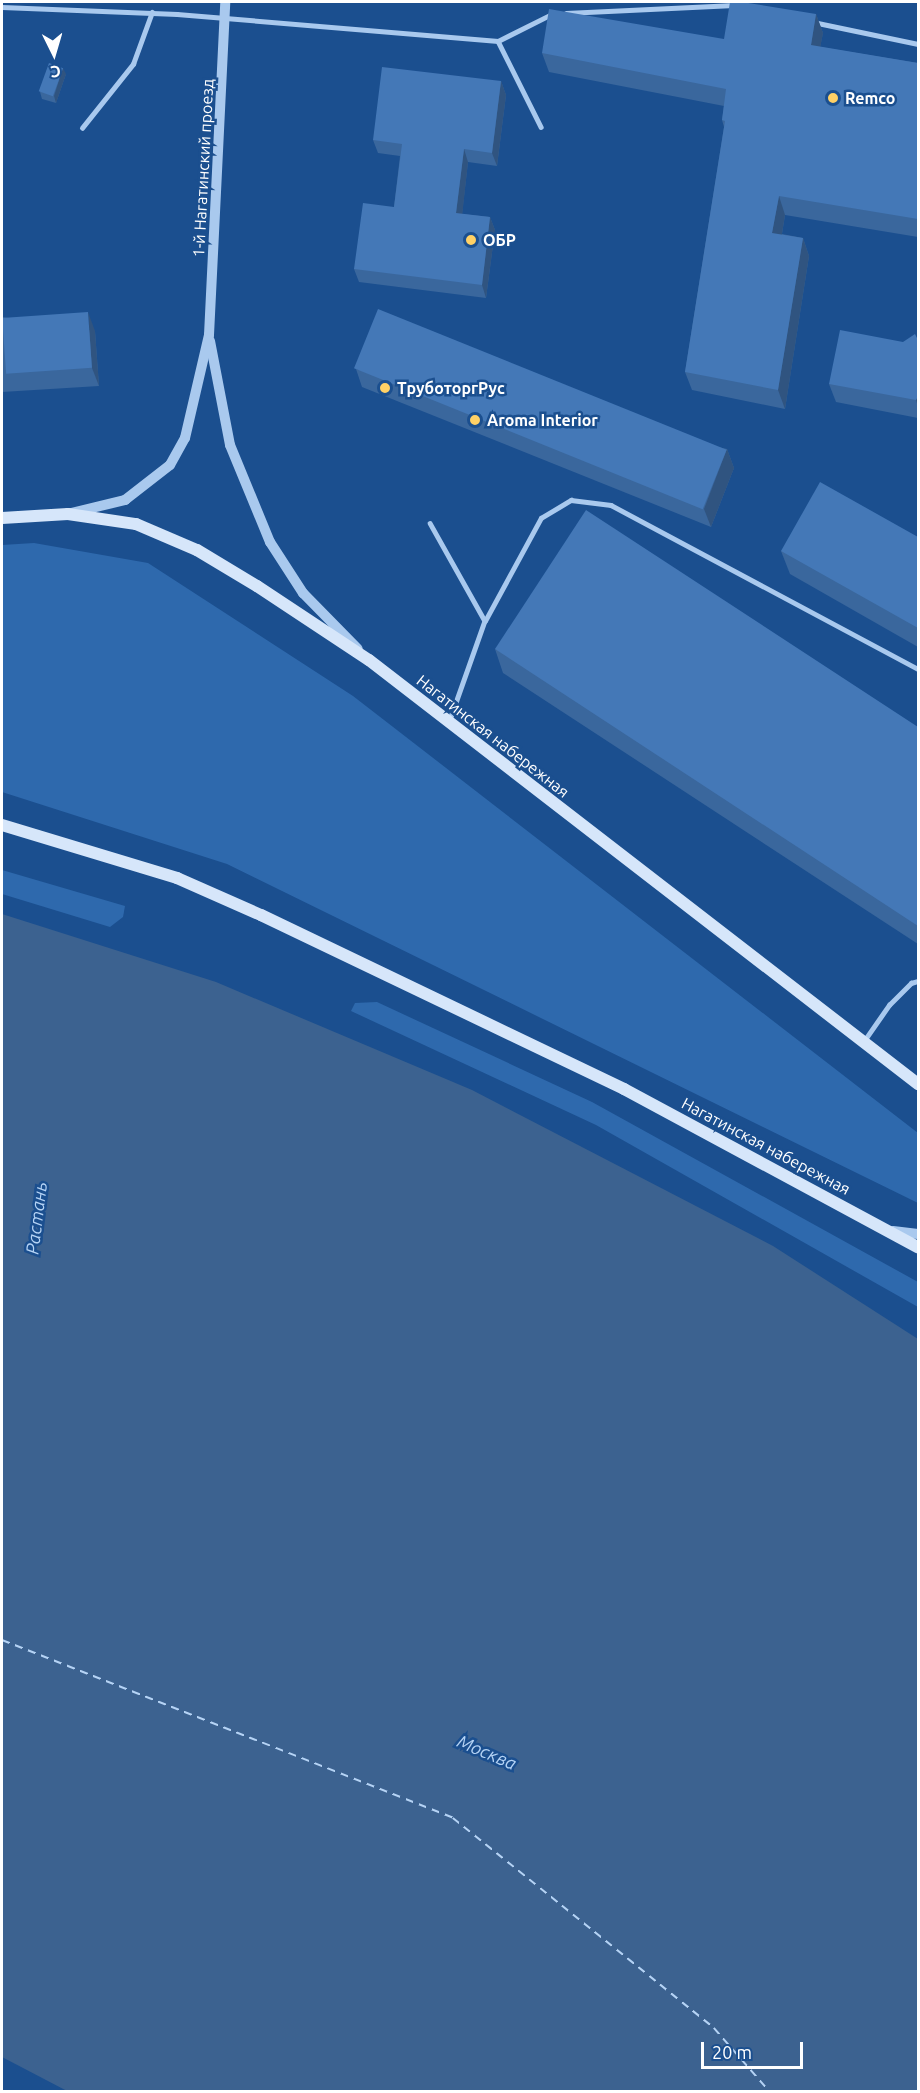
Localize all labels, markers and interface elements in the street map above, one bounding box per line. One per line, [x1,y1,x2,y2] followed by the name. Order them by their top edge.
[24,24,84,84] north arrow
[50,63,61,81] text: С
[189,78,217,258] street label: 1-й Нагатинский проезд
[845,88,895,108] place label: Remco
[826,91,840,105] marker: Remco
[483,230,516,250] place label: ОБР
[464,233,478,247] marker: ОБР
[397,378,505,398] place label: ТруботоргРус
[378,381,392,395] marker: ТруботоргРус
[487,410,598,430] place label: Aroma Interior
[468,413,482,427] marker: Aroma Interior
[413,671,573,801] street label: Нагатинская набережная
[678,1093,854,1199] street label: Нагатинская набережная
[21,1181,51,1255] water label: Растань
[454,1730,520,1774] water label: Москва
[704,2030,806,2068] scale bar
[712,2042,752,2062] text: 20 m

